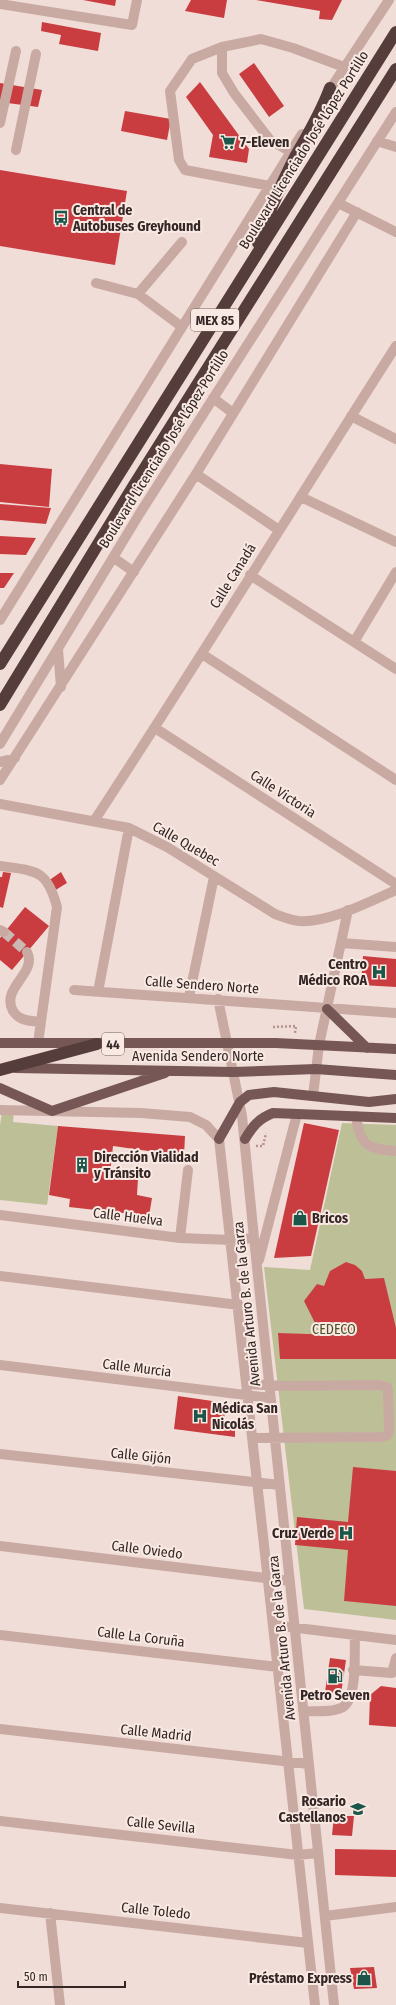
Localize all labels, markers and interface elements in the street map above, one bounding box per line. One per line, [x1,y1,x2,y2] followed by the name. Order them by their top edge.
[236,48,372,252] street label: Boulevard Licenciado José López Portillo
[219,133,237,151] supermarket icon: 7-Eleven
[240,134,289,151] place label: 7-Eleven
[72,202,201,235] place label: Central de Autobuses Greyhound
[52,209,70,227] bus stop icon: Central de Autobuses Greyhound
[191,309,239,331] road number: MEX 85
[96,347,232,551] street label: Boulevard Licenciado José López Portillo
[206,540,260,612] street label: Calle Canadá
[247,766,319,822] street label: Calle Victoria
[149,818,223,870] street label: Calle Quebec
[298,956,368,989] place label: Centro Médico ROA
[370,963,388,981] hospital icon: Centro Médico ROA
[145,973,260,997] street label: Calle Sendero Norte
[102,1033,124,1055] road number: 44
[132,1048,264,1065] street label: Avenida Sendero Norte
[93,1149,199,1182] place label: Dirección Vialidad y Tránsito
[73,1156,91,1174] building icon: Dirección Vialidad y Tránsito
[92,1204,164,1230] street label: Calle Huelva
[291,1209,309,1227] shop icon: Bricos
[312,1210,348,1227] place label: Bricos
[230,1221,264,1387] street label: Avenida Arturo B. de la Garza
[312,1321,356,1338] park label: CEDECO
[102,1355,173,1381] street label: Calle Murcia
[212,1400,278,1433] place label: Médica San Nicolás
[191,1407,209,1425] hospital icon: Médica San Nicolás
[110,1444,172,1468] street label: Calle Gijón
[337,1524,355,1542] hospital icon: Cruz Verde
[272,1525,334,1542] place label: Cruz Verde
[110,1537,184,1563] street label: Calle Oviedo
[265,1555,299,1721] street label: Avenida Arturo B. de la Garza
[96,1623,186,1651] street label: Calle La Coruña
[326,1667,344,1685] fuel station icon: Petro Seven
[300,1687,370,1704] place label: Petro Seven
[120,1721,192,1745] street label: Calle Madrid
[279,1793,347,1826] place label: Rosario Castellanos
[349,1800,367,1818] school or university icon: Rosario Castellanos
[126,1813,196,1837] street label: Calle Sevilla
[120,1899,192,1923] street label: Calle Toledo
[18,1963,125,1989] scale bar
[355,1969,373,1987] shop icon: Préstamo Express
[24,1970,48,1984] text: 50 m
[249,1970,352,1987] place label: Préstamo Express

